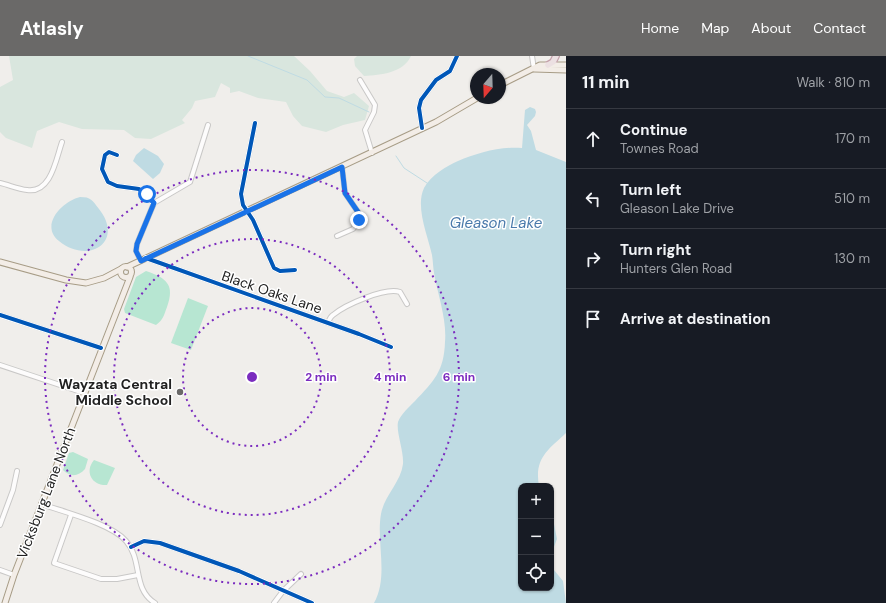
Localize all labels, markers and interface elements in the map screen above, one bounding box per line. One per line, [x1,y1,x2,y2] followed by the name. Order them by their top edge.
[20,16,84,41] text: Atlasly
[641,19,679,37] text: Home
[701,19,729,37] text: Map
[751,19,791,37] text: About
[813,19,866,37] text: Contact
[470,68,506,104] north arrow
[582,71,630,93] text: 11 min
[796,74,870,91] text: Walk · 810 m
[620,120,688,140] text: Continue
[582,128,604,150] icon: ahead
[835,130,870,147] text: 170 m
[620,140,699,157] text: Townes Road
[620,180,681,200] text: Turn left
[138,185,156,203] route start
[582,188,604,210] icon: left
[834,190,870,207] text: 510 m
[620,200,734,217] text: Gleason Lake Drive
[350,211,368,229] route end
[450,213,543,233] water label: Gleason Lake
[620,240,691,260] text: Turn right
[582,248,604,270] icon: right
[834,250,870,267] text: 130 m
[620,260,732,277] text: Hunters Glen Road
[220,266,325,318] street label: Black Oaks Lane
[582,308,604,330] icon: arrive
[620,309,771,329] text: Arrive at destination
[305,369,337,385] text: 2 min
[374,369,406,385] text: 4 min
[443,369,475,385] text: 6 min
[245,370,259,384] centre of rings
[58,375,172,409] place label: Wayzata Central Middle School
[175,387,185,397] marker: Wayzata Central Middle School
[13,425,79,561] street label: Vicksburg Lane North
[518,483,554,591] map controls
[518,483,554,519] button: +
[518,519,554,555] button: −
[518,555,554,591] button: locate

